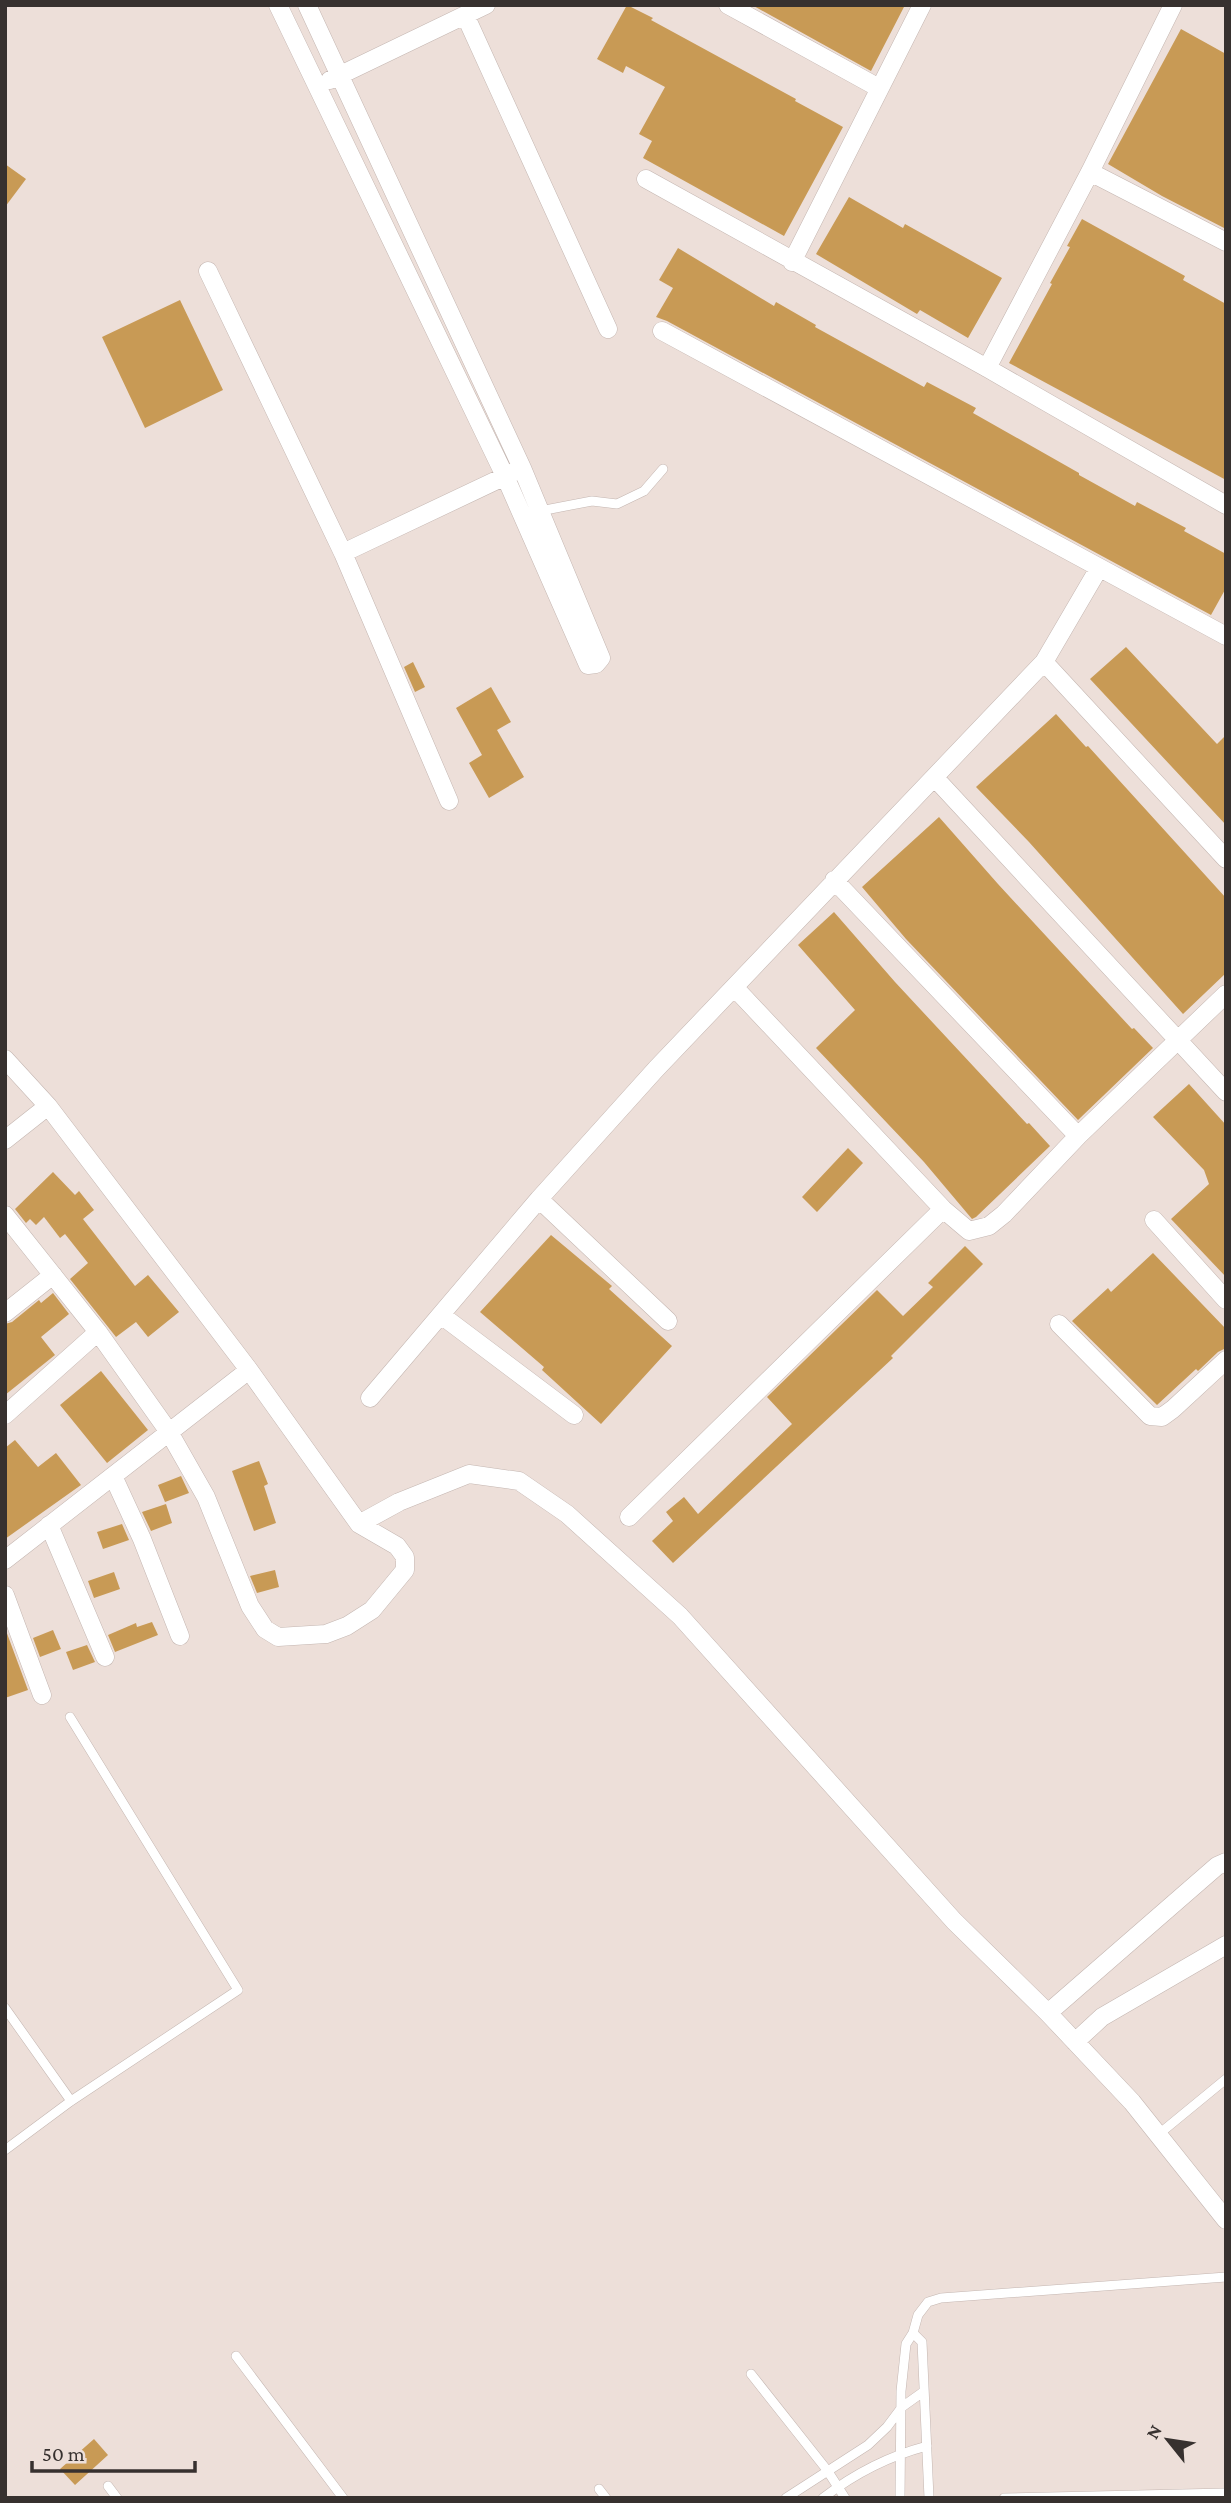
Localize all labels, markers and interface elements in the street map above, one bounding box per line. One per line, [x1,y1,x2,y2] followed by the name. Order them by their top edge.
[1133,2405,1203,2475] north arrow
[1141,2421,1166,2443] text: N
[32,2430,194,2474] scale bar
[42,2442,85,2466] text: 50 m

